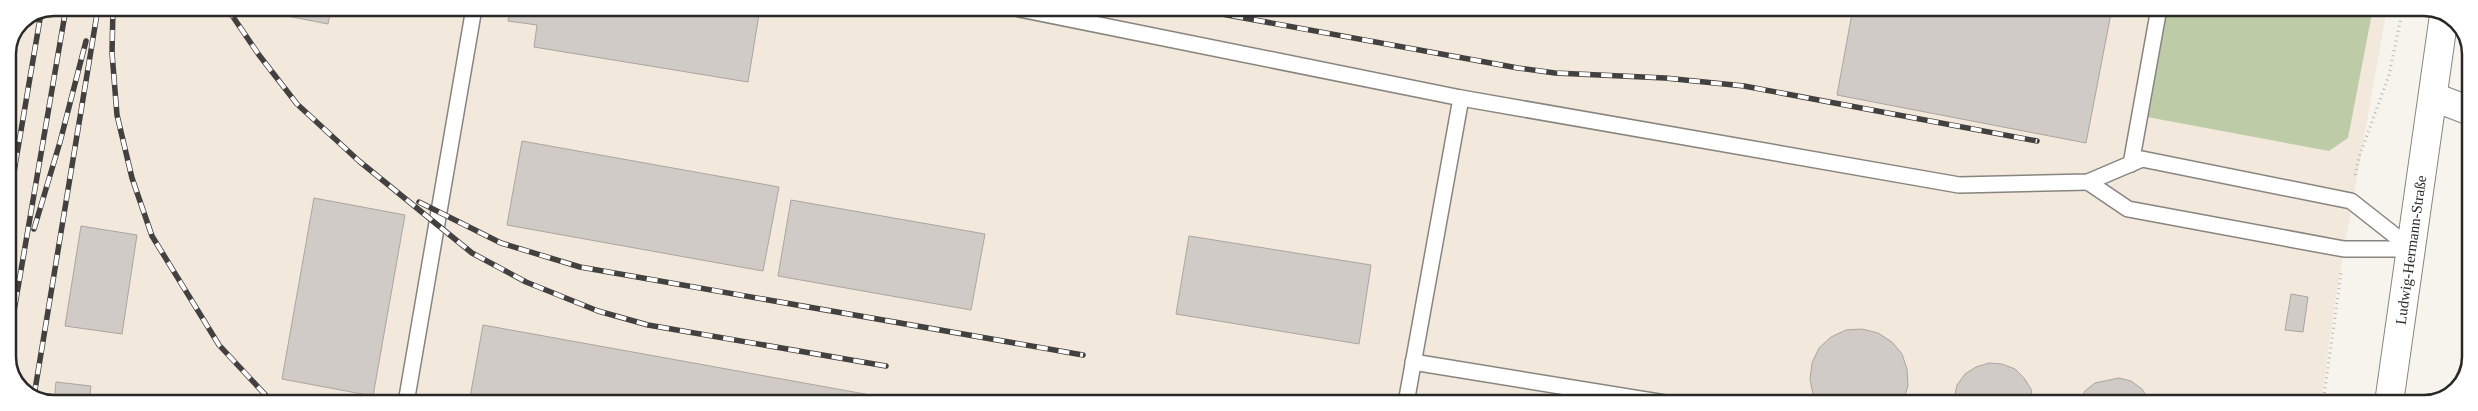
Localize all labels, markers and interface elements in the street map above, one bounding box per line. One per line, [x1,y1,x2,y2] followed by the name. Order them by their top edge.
[2393,174,2429,326] street label: Ludwig-Hermann-Straße

